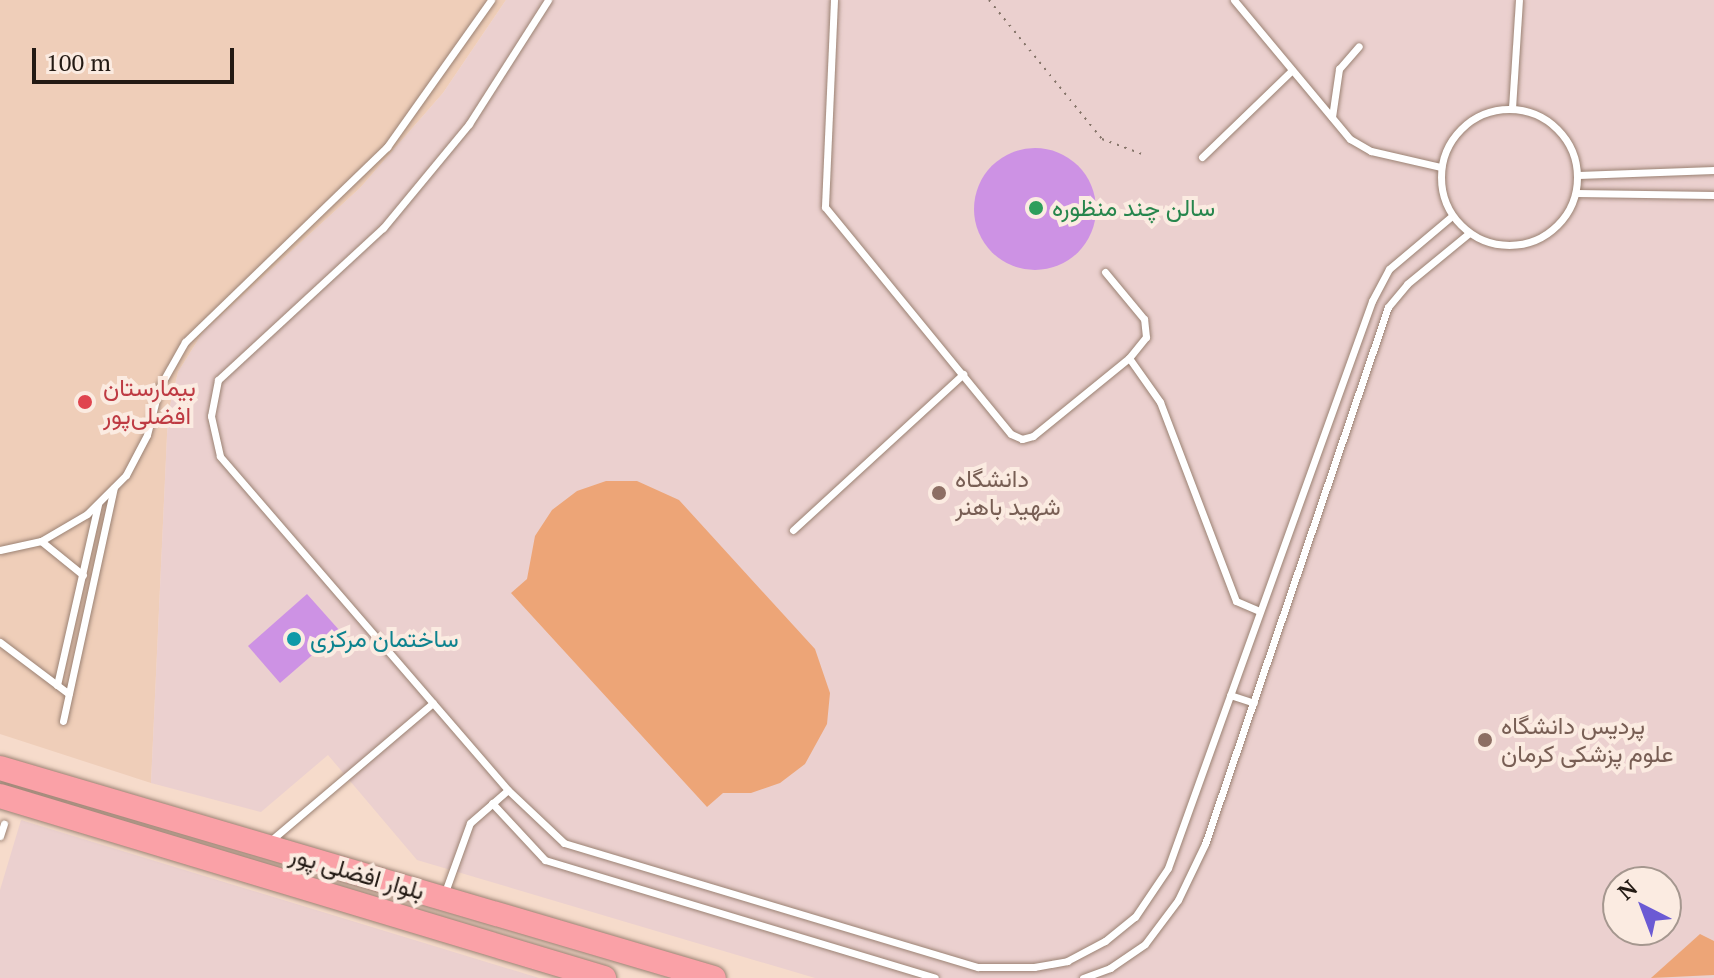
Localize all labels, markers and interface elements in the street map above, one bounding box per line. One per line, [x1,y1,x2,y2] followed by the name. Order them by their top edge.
[36,32,238,82] scale bar
[46,46,111,78] text: 100 m
[1052,194,1215,222] place label: سالن چند منظوره
[1027,199,1045,217] marker: سالن چند منظوره
[103,374,196,430] place label: بیمارستان افضلی‌پور
[74,391,96,413] marker: بیمارستان افضلی‌پور
[955,465,1061,521] place label: دانشگاه شهید باهنر
[930,484,948,502] marker: دانشگاه شهید باهنر
[310,625,459,653] place label: ساختمان مرکزی
[285,630,303,648] marker: ساختمان مرکزی
[1501,712,1674,768] place label: پردیس دانشگاه علوم پزشکی کرمان
[1476,731,1494,749] marker: پردیس دانشگاه علوم پزشکی کرمان
[286,840,428,906] street label: بلوار افضلی پور
[1602,866,1682,946] north arrow
[1611,873,1643,906] text: N

